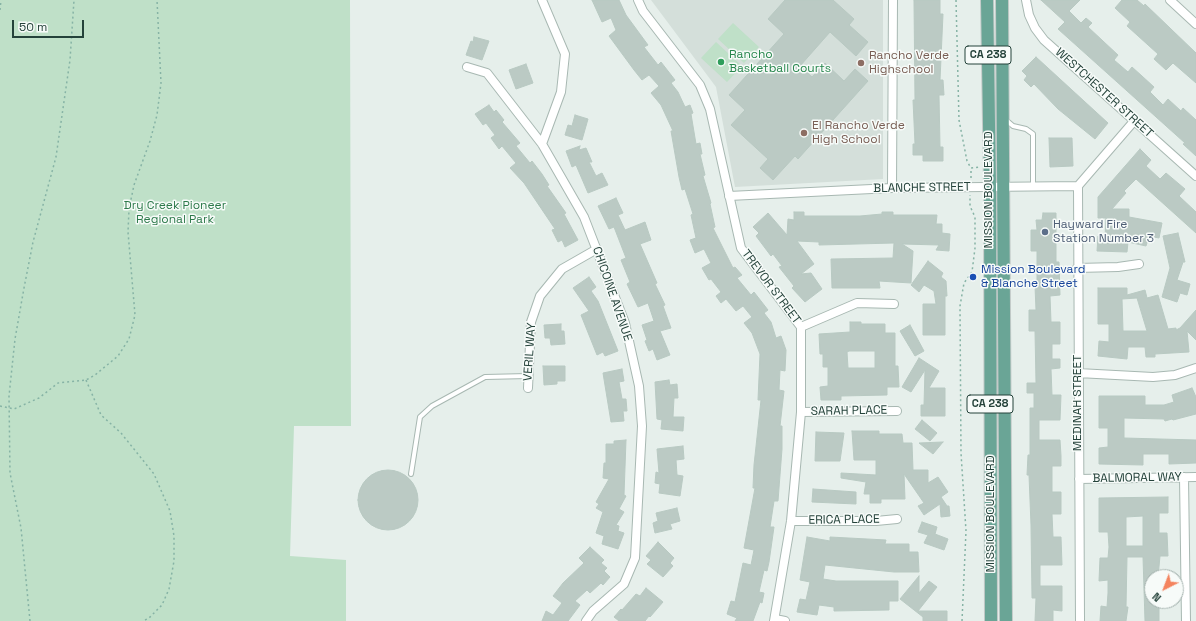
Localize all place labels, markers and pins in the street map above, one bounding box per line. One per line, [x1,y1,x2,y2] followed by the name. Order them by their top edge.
[729,48,831,76] place label: Rancho Basketball Courts
[869,49,949,77] place label: Rancho Verde Highschool
[716,57,726,67] marker: Rancho Basketball Courts
[856,58,866,68] marker: Rancho Verde Highschool
[812,119,905,147] place label: El Rancho Verde High School
[799,128,809,138] marker: El Rancho Verde High School
[1053,218,1154,246] place label: Hayward Fire Station Number 3
[1040,227,1050,237] marker: Hayward Fire Station Number 3
[981,263,1085,291] place label: Mission Boulevard & Blanche Street
[968,272,978,282] marker: Mission Boulevard & Blanche Street

